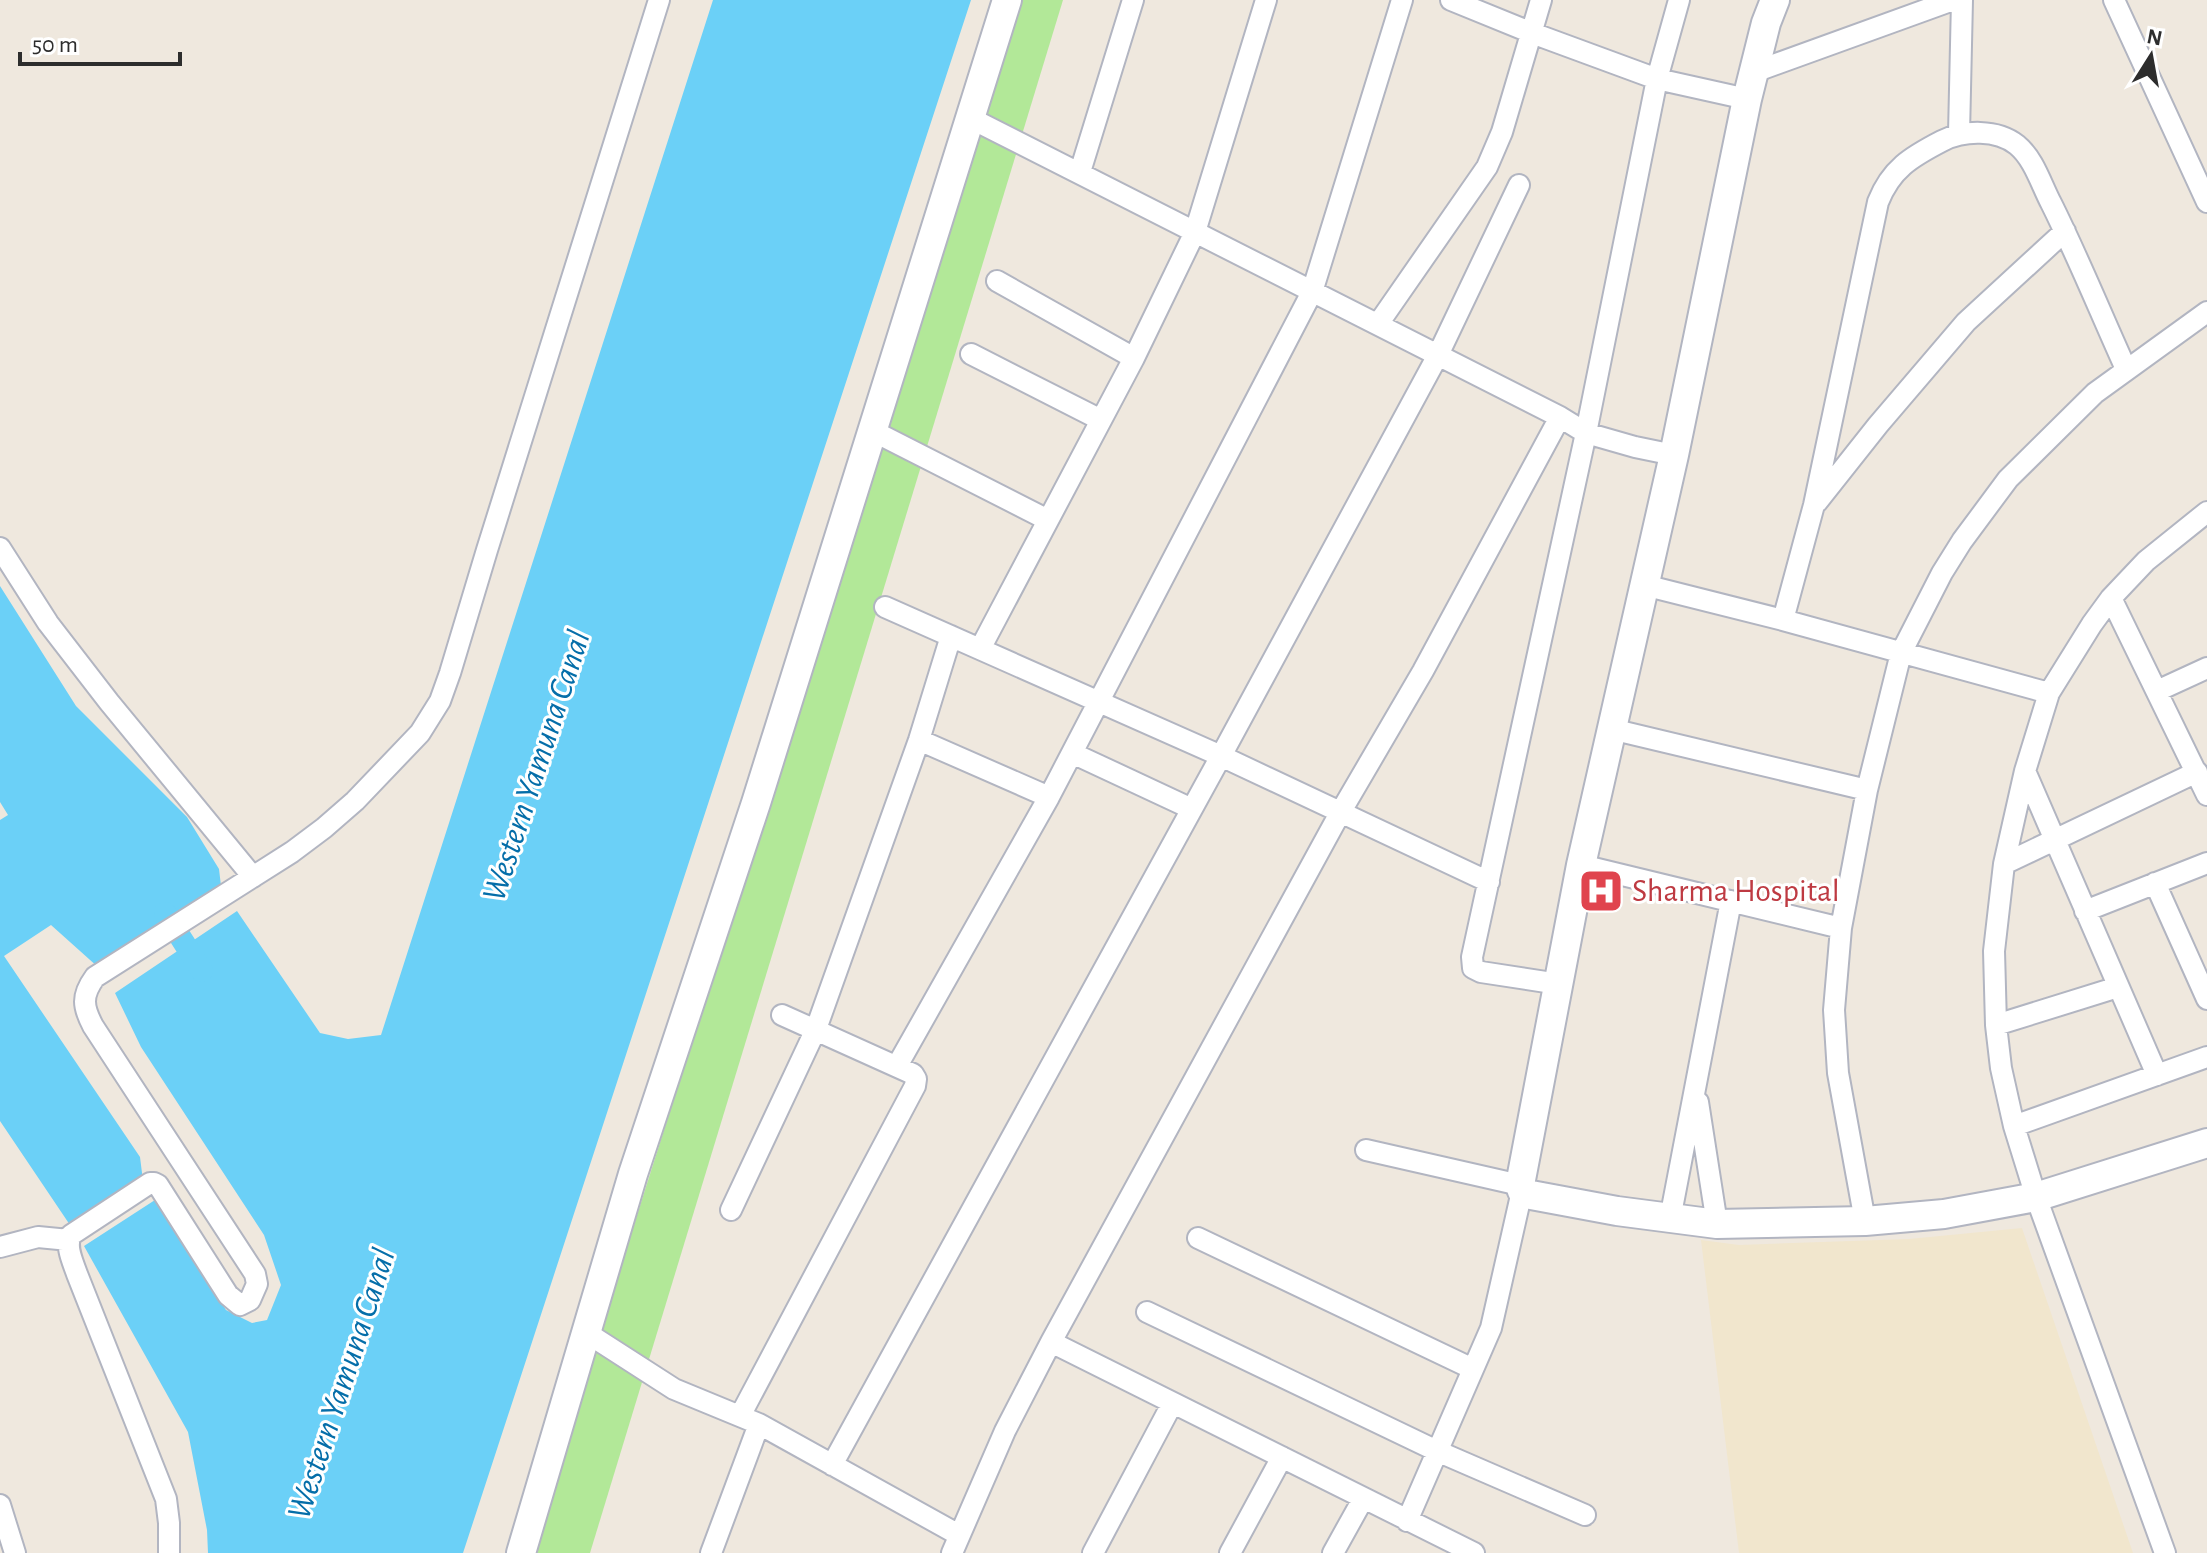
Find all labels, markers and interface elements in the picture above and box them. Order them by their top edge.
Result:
scale bar [20,16,180,66]
north arrow [2111,16,2191,96]
text: N [2145,25,2164,50]
text: 50 m [32,33,78,57]
water label: Western Yamuna Canal [477,626,597,906]
hospital icon: Sharma Hospital [1577,867,1625,915]
place label: Sharma Hospital [1632,875,1840,907]
water label: Western Yamuna Canal [282,1244,402,1524]

